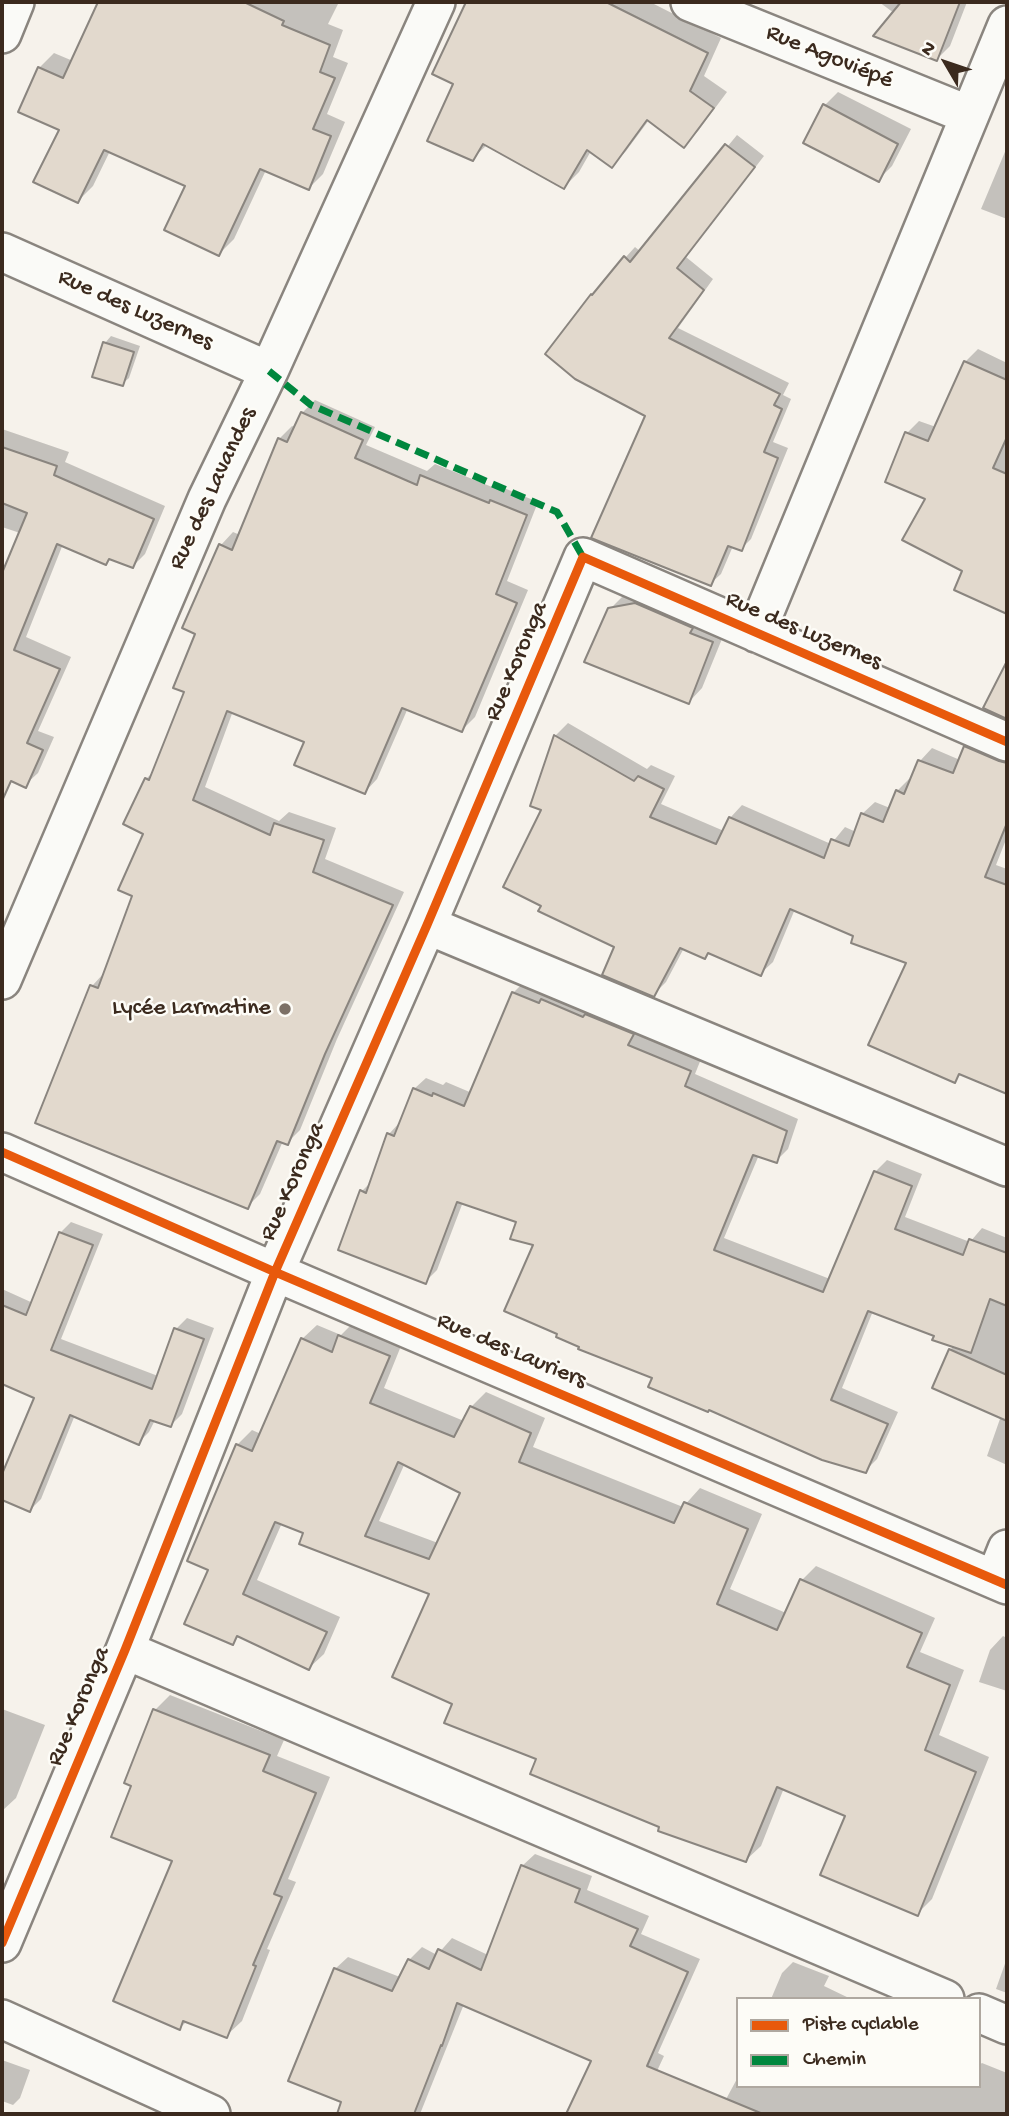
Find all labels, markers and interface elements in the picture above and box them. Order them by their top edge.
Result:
street label: Rue Agoviépé [761,19,897,97]
north arrow [911,28,981,98]
text: N [916,37,942,62]
street label: Rue des Luzernes [53,264,217,358]
street label: Rue des Lavandes [164,403,264,575]
street label: Rue des Luzernes [721,586,885,678]
street label: Rue Koronga [480,598,556,726]
place label: Lycée Larmatine [112,995,271,1023]
marker: Lycée Larmatine [277,1001,293,1017]
street label: Rue Koronga [255,1118,333,1246]
street label: Rue des Lauriers [432,1308,590,1396]
street label: Rue Koronga [42,1643,118,1771]
legend [736,1997,981,2088]
text: Piste cyclable [803,2013,919,2038]
text: Chemin [803,2048,866,2073]

